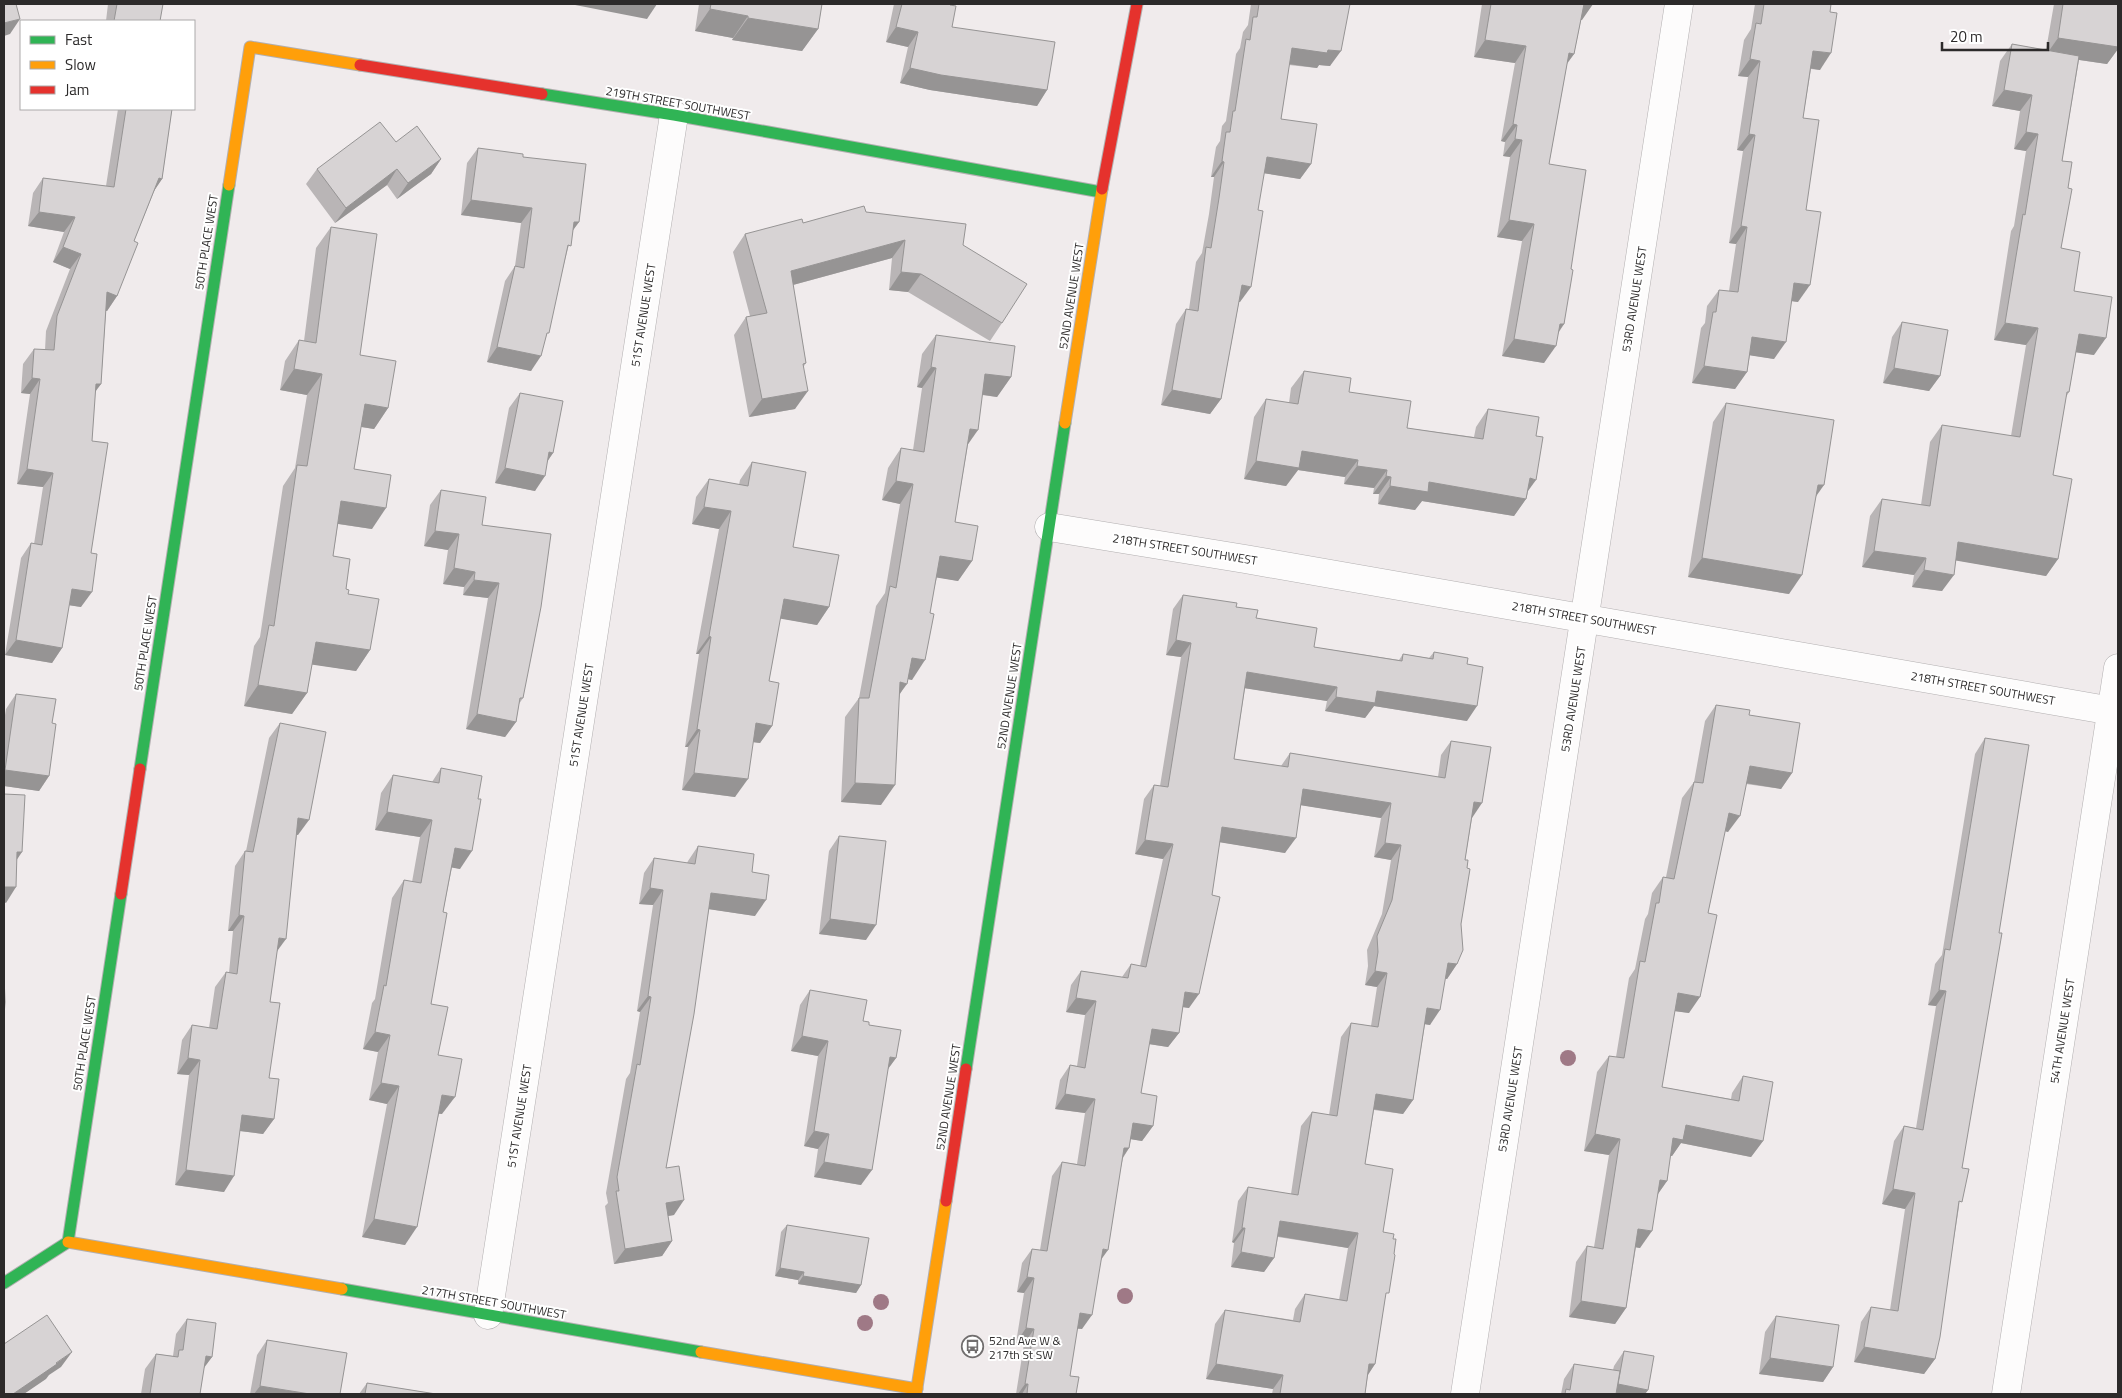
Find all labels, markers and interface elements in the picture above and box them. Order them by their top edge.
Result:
legend [20,20,195,110]
scale bar [1942,20,2048,52]
text: 20 m [1950,25,1983,48]
text: Fast [65,28,93,51]
text: Slow [65,53,96,76]
text: Jam [65,78,89,101]
street label: 219TH STREET SOUTHWEST [604,81,752,125]
street label: 50TH PLACE WEST [189,192,223,291]
street label: 52ND AVENUE WEST [1053,241,1089,351]
street label: 53RD AVENUE WEST [1616,244,1652,353]
street label: 51ST AVENUE WEST [625,261,661,368]
street label: 218TH STREET SOUTHWEST [1111,528,1259,570]
street label: 50TH PLACE WEST [128,593,162,692]
street label: 218TH STREET SOUTHWEST [1510,596,1658,640]
street label: 52ND AVENUE WEST [991,641,1027,751]
street label: 53RD AVENUE WEST [1555,644,1591,753]
street label: 51ST AVENUE WEST [563,661,599,768]
street label: 218TH STREET SOUTHWEST [1909,666,2057,710]
street label: 54TH AVENUE WEST [2044,976,2080,1085]
street label: 50TH PLACE WEST [67,993,101,1092]
street label: 52ND AVENUE WEST [930,1042,966,1152]
street label: 53RD AVENUE WEST [1492,1044,1528,1153]
street label: 51ST AVENUE WEST [501,1062,537,1169]
street label: 217TH STREET SOUTHWEST [420,1280,568,1324]
place label: 52nd Ave W & 217th St SW [989,1331,1061,1364]
bus stop icon: 52nd Ave W & 217th St SW [961,1335,985,1359]

